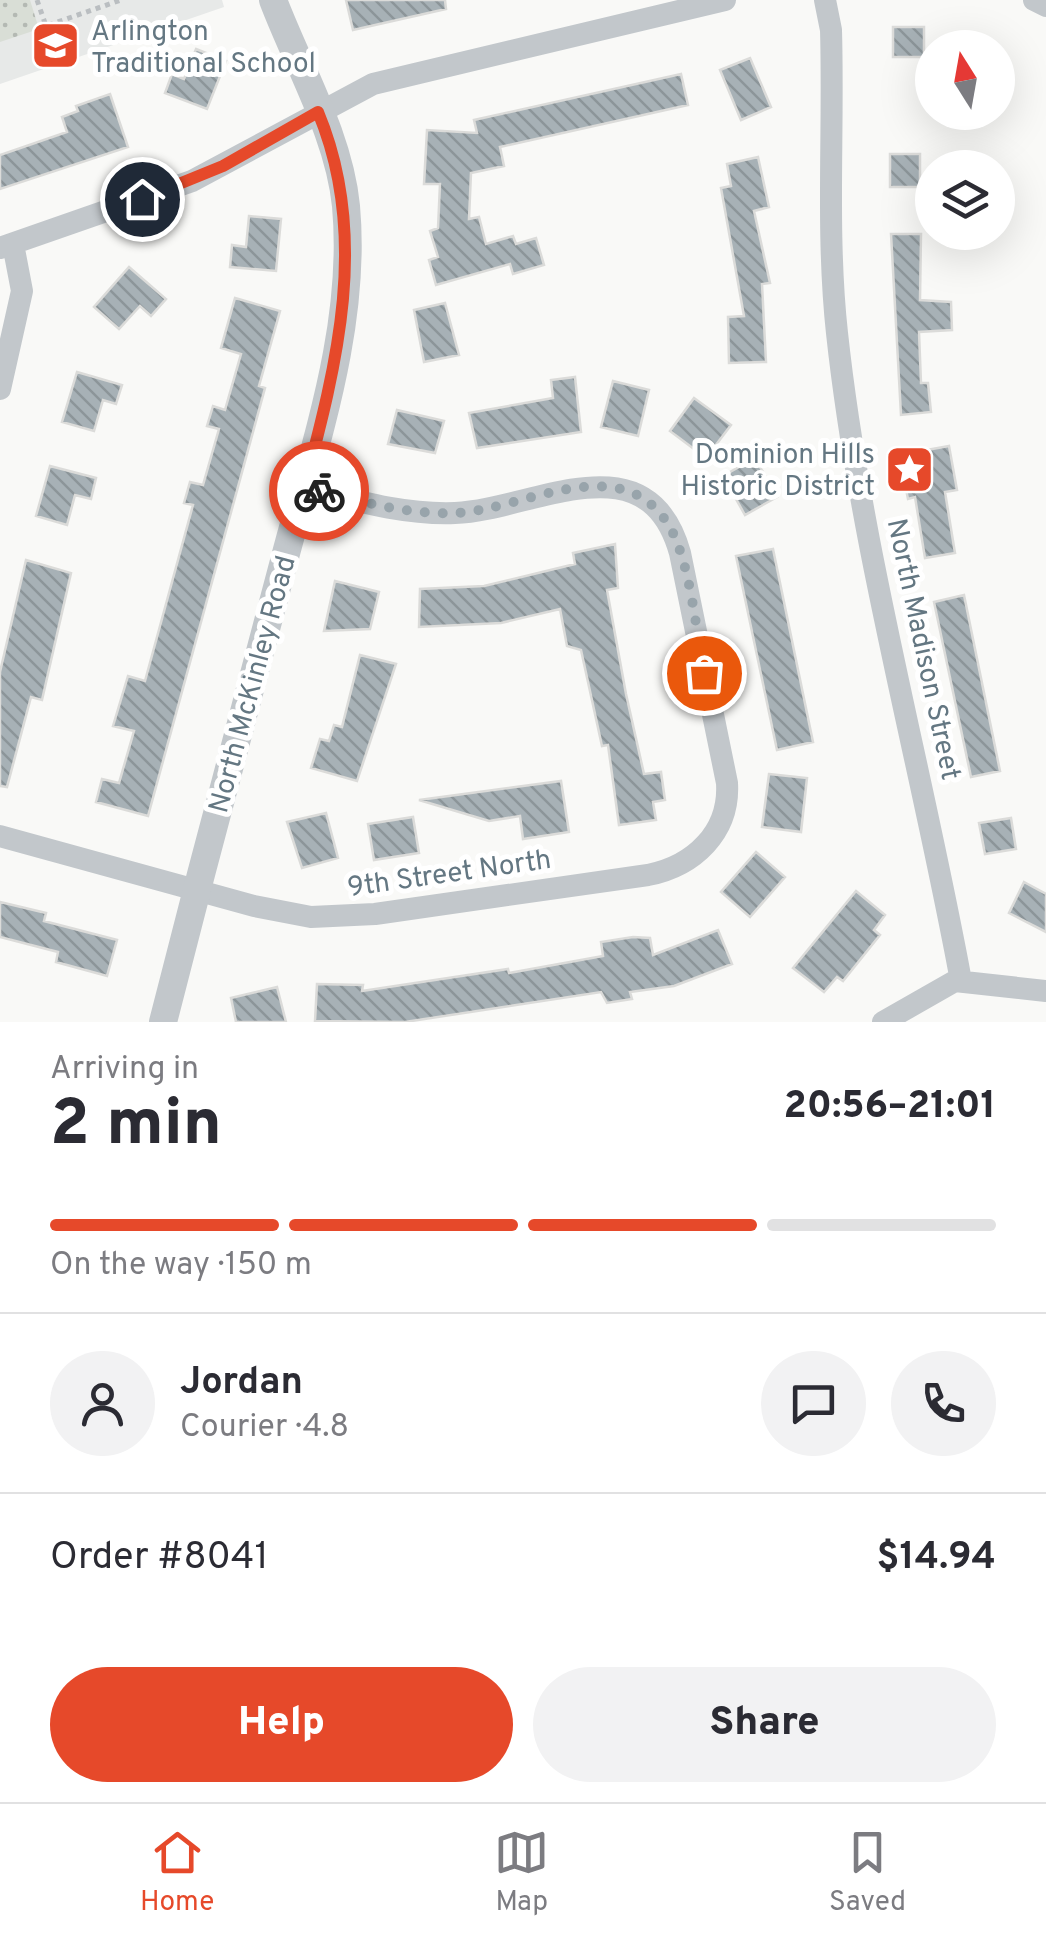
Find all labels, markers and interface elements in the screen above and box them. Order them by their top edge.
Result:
place label: Arlington Traditional School [91,15,316,83]
school or university icon: Arlington Traditional School [30,20,82,72]
north arrow [915,30,1015,130]
map controls [915,30,1015,250]
button: layers [915,150,1015,250]
pin [100,157,185,242]
icon: home [115,172,170,227]
place label: Dominion Hills Historic District [681,438,875,506]
courier [269,441,369,541]
place icon: Dominion Hills Historic District [884,443,936,495]
icon: bike [292,464,347,519]
street label: North Madison Street [877,516,967,784]
street label: North McKinley Road [202,552,306,817]
pin [662,631,747,716]
icon: bag [677,646,732,701]
street label: 9th Street North [345,843,554,907]
text: Arriving in [50,1050,199,1090]
text: 20:56–21:01 [784,1083,996,1132]
text: 2 min [50,1086,222,1168]
text: On the way · 150 m [50,1246,312,1286]
button: person [50,1351,155,1456]
button: chat [761,1351,866,1456]
button: phone [891,1351,996,1456]
text: Jordan [180,1359,303,1408]
text: Courier · 4.8 [180,1408,349,1448]
text: Order #8041 [50,1534,269,1583]
text: $14.94 [876,1534,996,1583]
button: Help [50,1667,513,1782]
button: Share [533,1667,996,1782]
tab: Home [140,1825,214,1921]
tab: Map [494,1825,549,1921]
tab: Saved [829,1825,906,1921]

